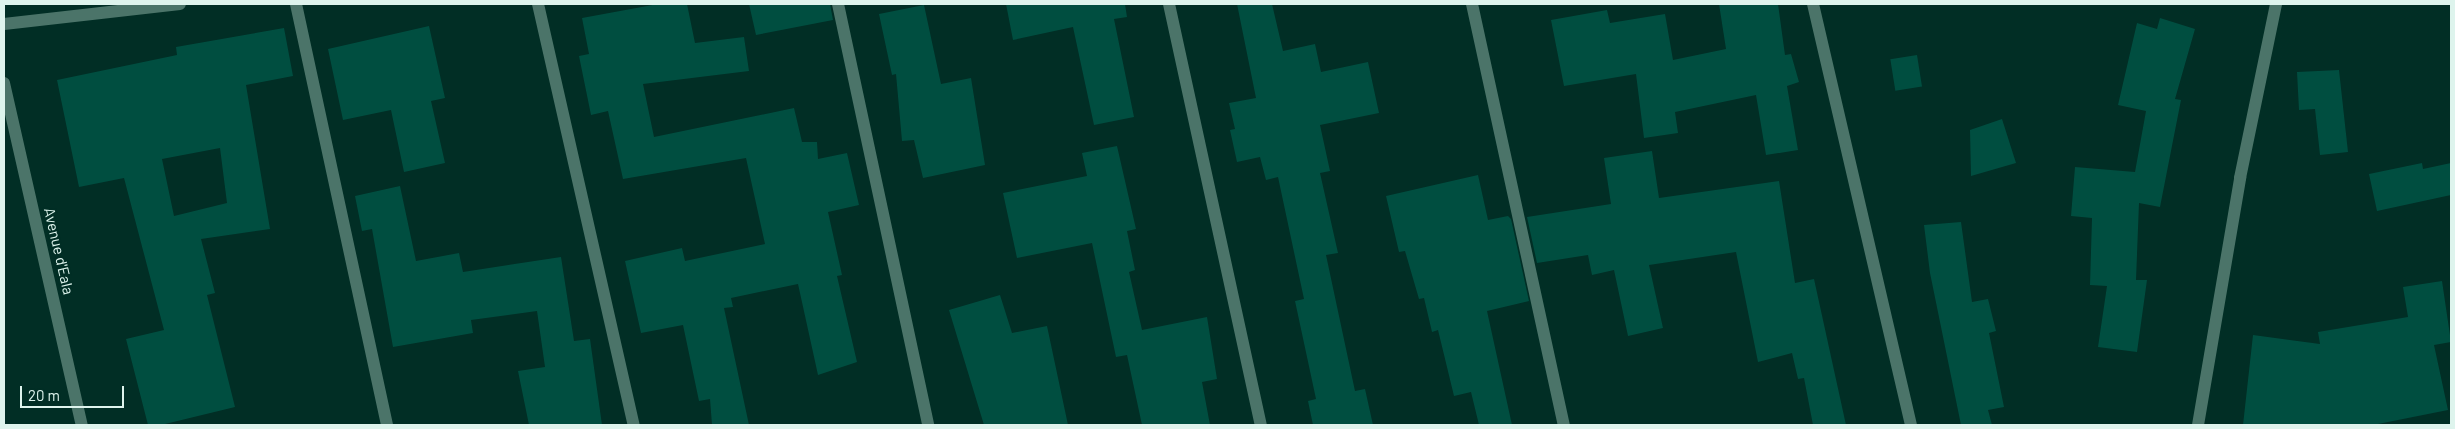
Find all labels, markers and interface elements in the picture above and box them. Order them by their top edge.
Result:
street label: Avenue d'Eala [40,206,78,296]
scale bar [22,376,126,408]
text: 20 m [28,386,60,404]

